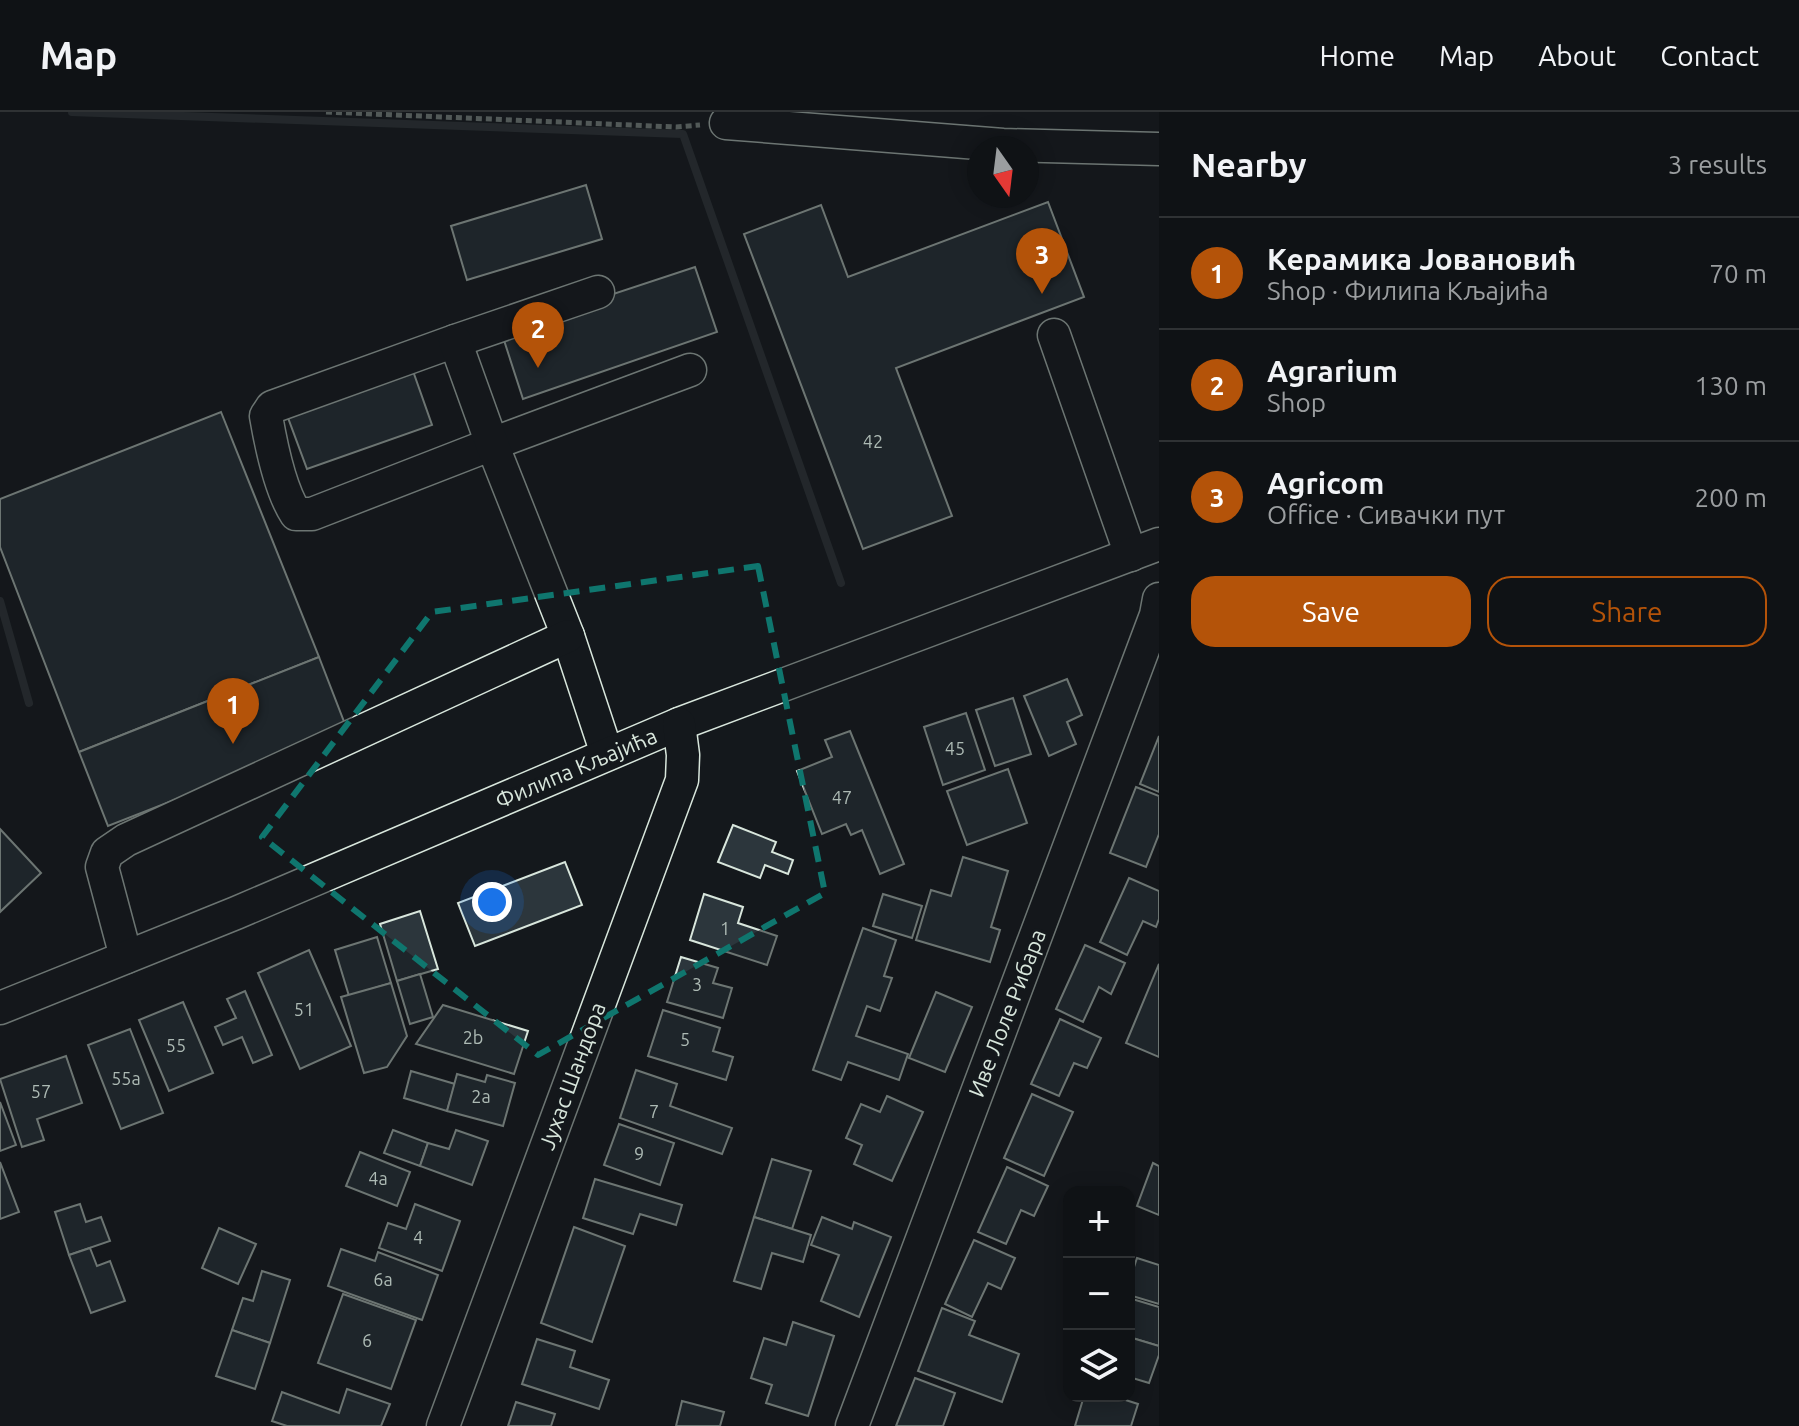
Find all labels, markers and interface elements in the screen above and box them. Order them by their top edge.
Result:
text: Map [40,34,117,76]
text: Home [1320,40,1395,71]
text: Map [1439,40,1494,71]
text: About [1538,40,1616,71]
text: Contact [1660,40,1759,71]
north arrow [967,136,1039,208]
text: Nearby [1191,145,1306,183]
text: 3 results [1668,150,1767,179]
pin: 3 [1016,228,1068,294]
text: Керамика Јовановић [1267,242,1576,276]
text: 1 [1210,259,1224,288]
text: 70 m [1709,259,1767,288]
text: Shop · Филипа Кљајића [1267,276,1549,305]
pin: 2 [512,302,564,368]
text: Agrarium [1267,354,1398,388]
text: 2 [1210,371,1224,400]
text: 130 m [1695,371,1767,400]
text: Shop [1267,388,1326,417]
house number: 42 [863,431,883,451]
text: Agricom [1267,466,1384,500]
text: 3 [1210,483,1224,512]
text: 200 m [1695,483,1767,512]
text: Office · Сивачки пут [1267,500,1505,529]
button: Save [1191,576,1471,647]
button: Share [1487,576,1767,647]
pin: 1 [207,678,259,744]
street label: Филипа Кљајића [491,722,660,813]
house number: 45 [945,738,965,758]
house number: 47 [832,787,852,807]
your location [472,882,512,922]
house number: 1 [720,918,730,938]
street label: Иве Лоле Рибара [963,925,1050,1100]
house number: 3 [692,974,702,994]
house number: 51 [294,999,314,1019]
street label: Јухас Шандора [533,999,610,1153]
house number: 2b [463,1027,483,1047]
house number: 5 [680,1029,690,1049]
house number: 55 [166,1035,186,1055]
house number: 55a [111,1068,141,1088]
house number: 57 [31,1081,51,1101]
house number: 2a [471,1086,491,1106]
house number: 7 [649,1101,659,1121]
house number: 9 [634,1143,644,1163]
house number: 4a [368,1168,388,1188]
map controls [1063,1186,1135,1402]
button: + [1063,1186,1135,1258]
house number: 4 [413,1227,423,1247]
button: − [1063,1258,1135,1330]
house number: 6a [373,1269,393,1289]
house number: 6 [362,1330,372,1350]
button: layers [1063,1330,1135,1402]

